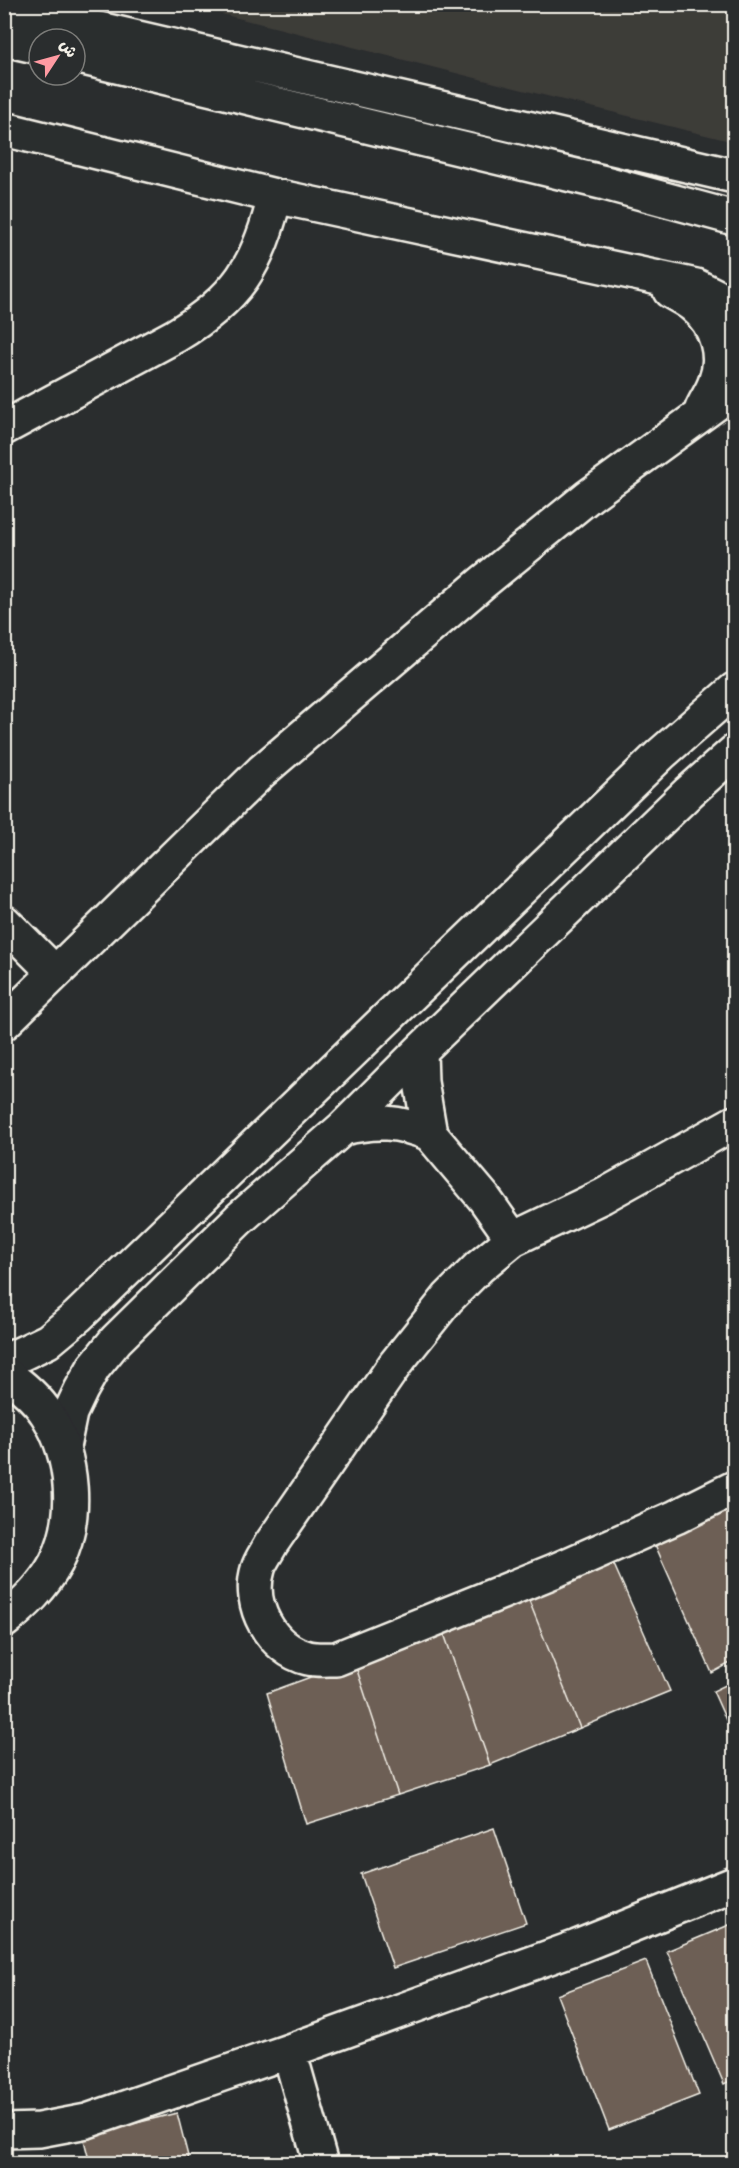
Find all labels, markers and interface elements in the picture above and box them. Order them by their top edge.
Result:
north arrow [27,27,87,87]
text: ش [54,35,82,62]

